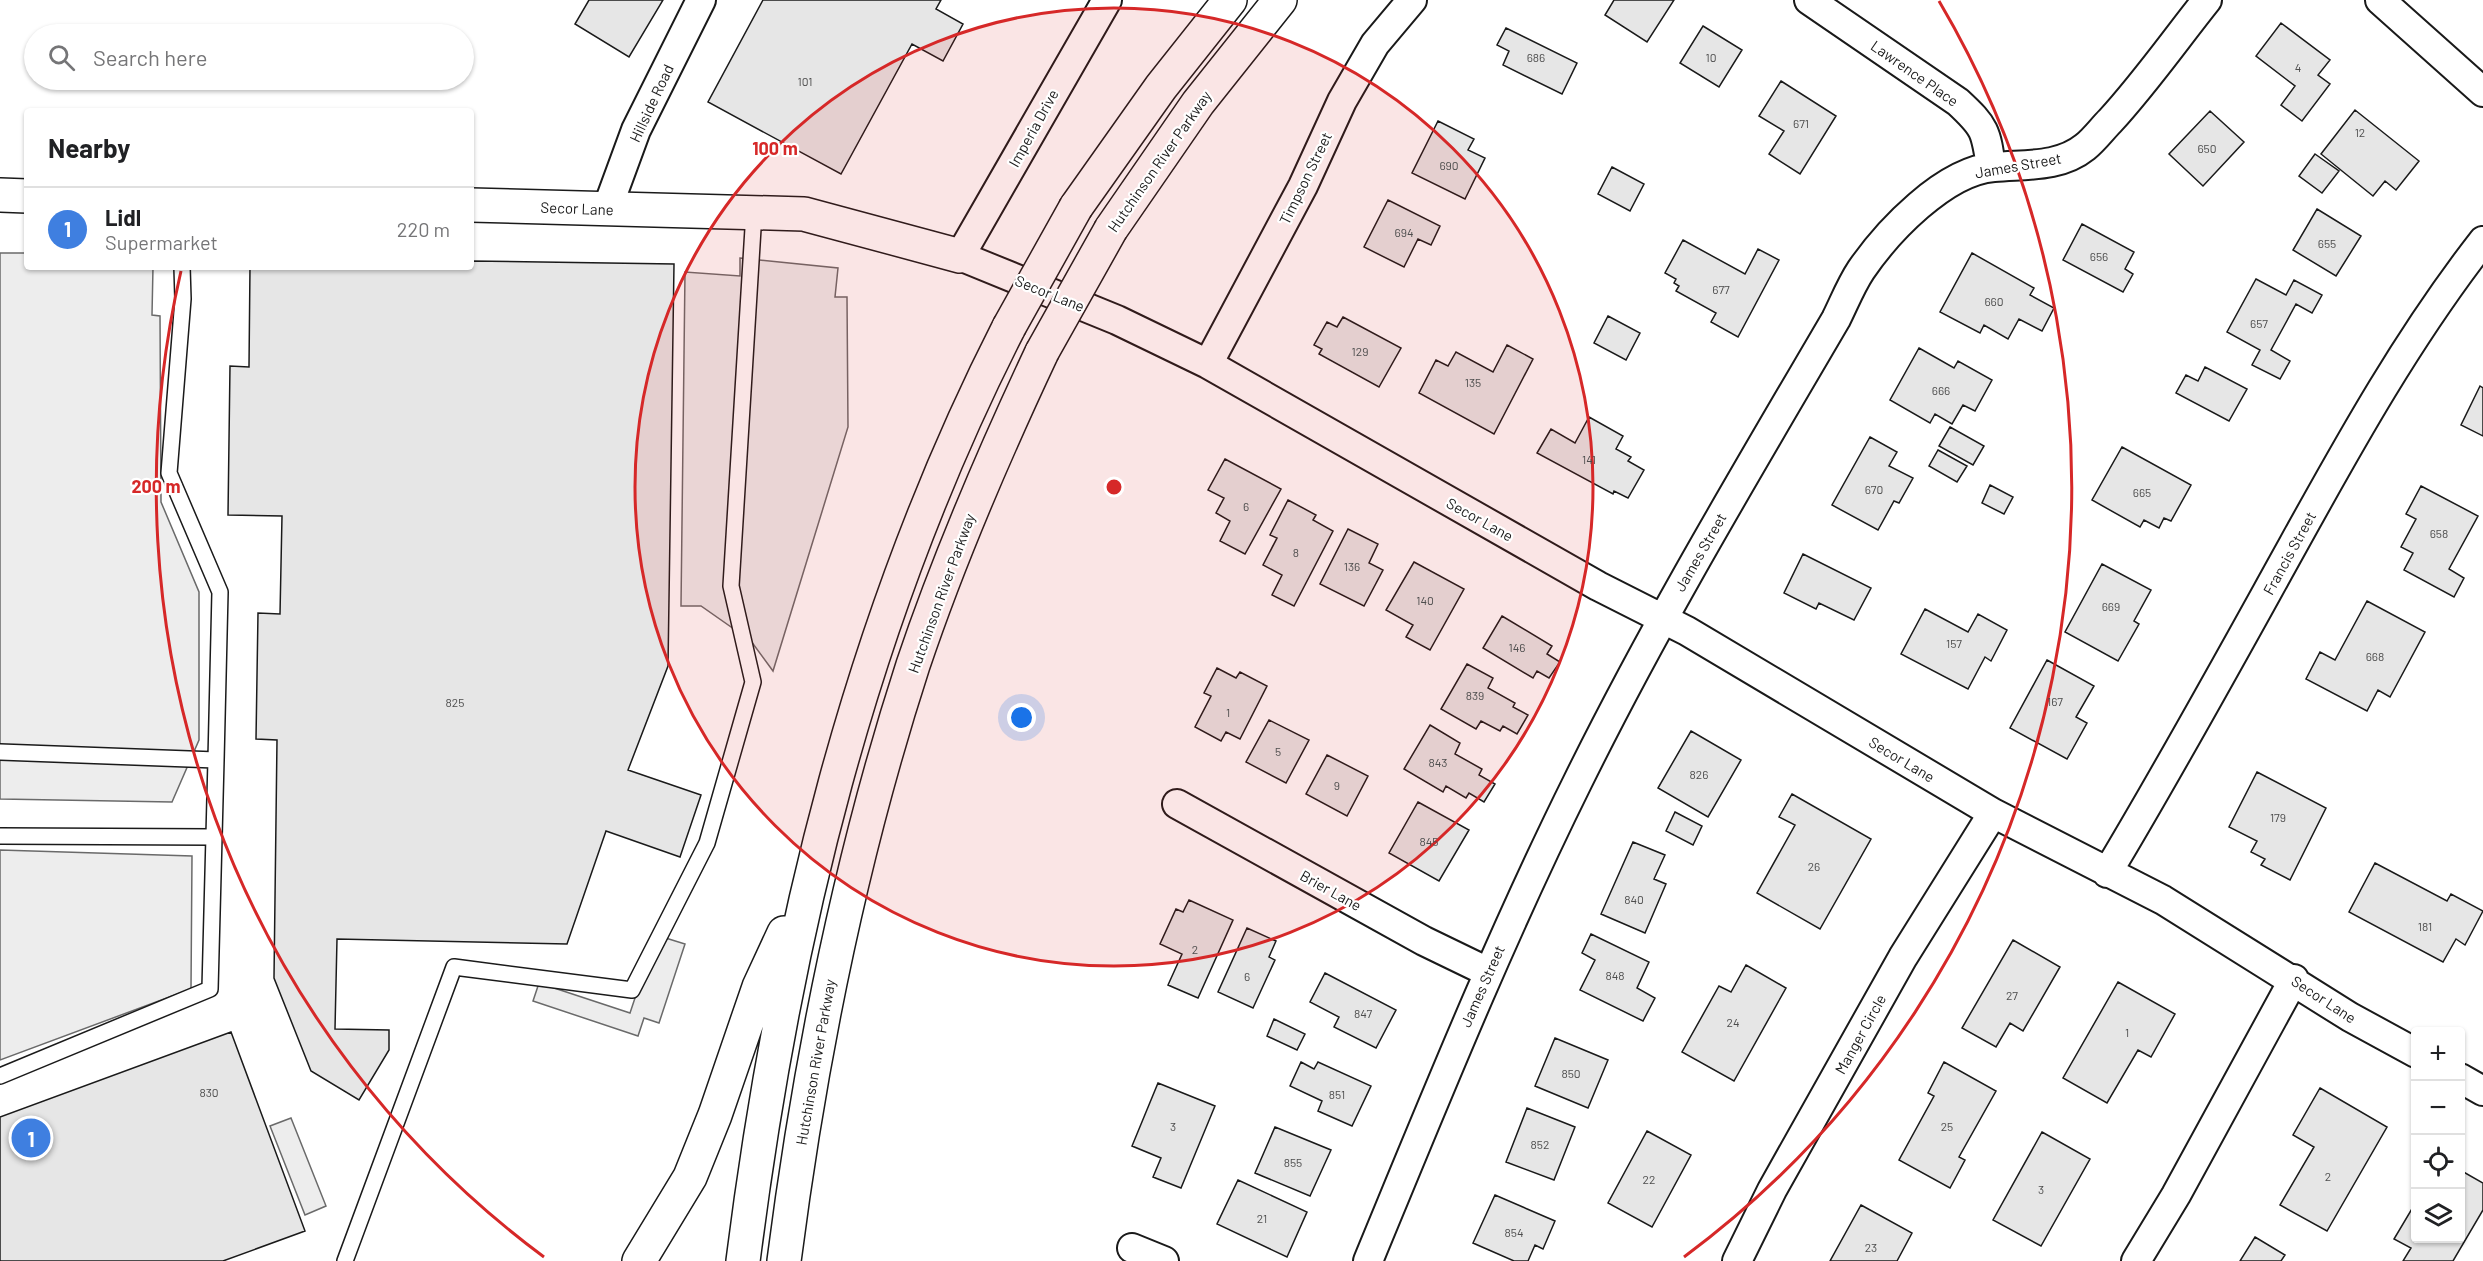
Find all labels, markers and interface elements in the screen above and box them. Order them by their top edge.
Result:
search box [24,24,474,90]
street label: Lawrence Place [1868,36,1962,110]
icon: search [45,41,78,74]
text: Search here [93,44,207,70]
house number: 686 [1527,50,1545,64]
house number: 10 [1706,50,1716,64]
house number: 4 [2295,60,2301,74]
street label: Hillside Road [625,61,677,145]
house number: 101 [798,74,812,88]
street label: Imperia Drive [1004,86,1062,170]
street label: Hutchinson River Parkway [1103,87,1215,235]
house number: 671 [1793,116,1809,130]
house number: 12 [2355,125,2365,139]
street label: Timpson Street [1275,129,1335,227]
text: Nearby [48,132,130,163]
text: 100 m [752,137,798,159]
house number: 650 [2197,141,2217,155]
street label: James Street [1973,149,2063,181]
house number: 690 [1439,158,1459,172]
street label: Secor Lane [540,198,614,218]
text: Lidl [105,204,141,230]
text: 1 [64,217,71,241]
text: 220 m [397,217,450,241]
house number: 694 [1394,225,1414,239]
text: Supermarket [105,230,218,254]
house number: 655 [2318,236,2336,250]
house number: 656 [2090,249,2108,263]
street label: Secor Lane [1013,271,1087,315]
house number: 677 [1712,282,1730,296]
house number: 660 [1984,294,2004,308]
house number: 657 [2250,316,2268,330]
house number: 129 [1352,344,1368,358]
house number: 135 [1465,375,1481,389]
house number: 666 [1932,383,1950,397]
house number: 141 [1582,452,1596,466]
text: 200 m [131,475,181,497]
centre of rings [1104,477,1124,497]
house number: 670 [1865,482,1883,496]
house number: 665 [2133,485,2151,499]
street label: Secor Lane [1444,493,1516,545]
house number: 6 [1243,499,1249,513]
street label: Francis Street [2259,508,2319,598]
street label: James Street [1670,510,1730,594]
street label: Hutchinson River Parkway [904,511,978,675]
house number: 658 [2430,526,2448,540]
house number: 8 [1293,545,1299,559]
house number: 136 [1344,559,1360,573]
house number: 140 [1416,593,1434,607]
house number: 669 [2102,599,2120,613]
house number: 157 [1946,636,1962,650]
house number: 146 [1509,640,1526,654]
house number: 668 [2366,649,2384,663]
house number: 839 [1466,688,1484,702]
house number: 167 [2047,694,2063,708]
house number: 825 [446,695,464,709]
your location [1007,703,1036,732]
house number: 1 [1226,705,1230,719]
street label: Secor Lane [1866,732,1938,786]
house number: 5 [1275,744,1281,758]
house number: 843 [1428,755,1448,769]
house number: 826 [1690,767,1708,781]
house number: 9 [1334,778,1340,792]
house number: 179 [2270,810,2286,824]
house number: 845 [1419,834,1439,848]
house number: 26 [1808,859,1820,873]
street label: Brier Lane [1297,866,1365,914]
house number: 840 [1624,892,1644,906]
house number: 181 [2418,919,2432,933]
house number: 2 [1192,942,1198,956]
street label: James Street [1456,942,1508,1030]
house number: 848 [1605,968,1625,982]
house number: 6 [1244,969,1250,983]
street label: Secor Lane [2288,971,2360,1027]
street label: Hutchinson River Parkway [792,977,838,1146]
house number: 27 [2006,988,2018,1002]
street label: Manger Circle [1831,991,1889,1077]
house number: 847 [1354,1006,1372,1020]
house number: 24 [1726,1015,1740,1029]
house number: 1 [2125,1025,2129,1039]
map controls [2411,1027,2465,1243]
button: + [2411,1027,2465,1081]
house number: 850 [1561,1066,1581,1080]
button: − [2411,1081,2465,1135]
house number: 830 [199,1085,219,1099]
house number: 851 [1329,1087,1345,1101]
pin: 1 [12,1116,51,1160]
house number: 3 [1170,1119,1176,1133]
house number: 25 [1941,1119,1953,1133]
button: locate [2411,1135,2465,1189]
house number: 852 [1531,1137,1549,1151]
house number: 855 [1284,1155,1302,1169]
house number: 2 [2325,1169,2331,1183]
house number: 22 [1643,1172,1655,1186]
house number: 3 [2038,1182,2044,1196]
button: layers [2411,1189,2465,1243]
house number: 21 [1257,1211,1267,1225]
house number: 854 [1504,1225,1524,1239]
house number: 23 [1865,1240,1877,1254]

